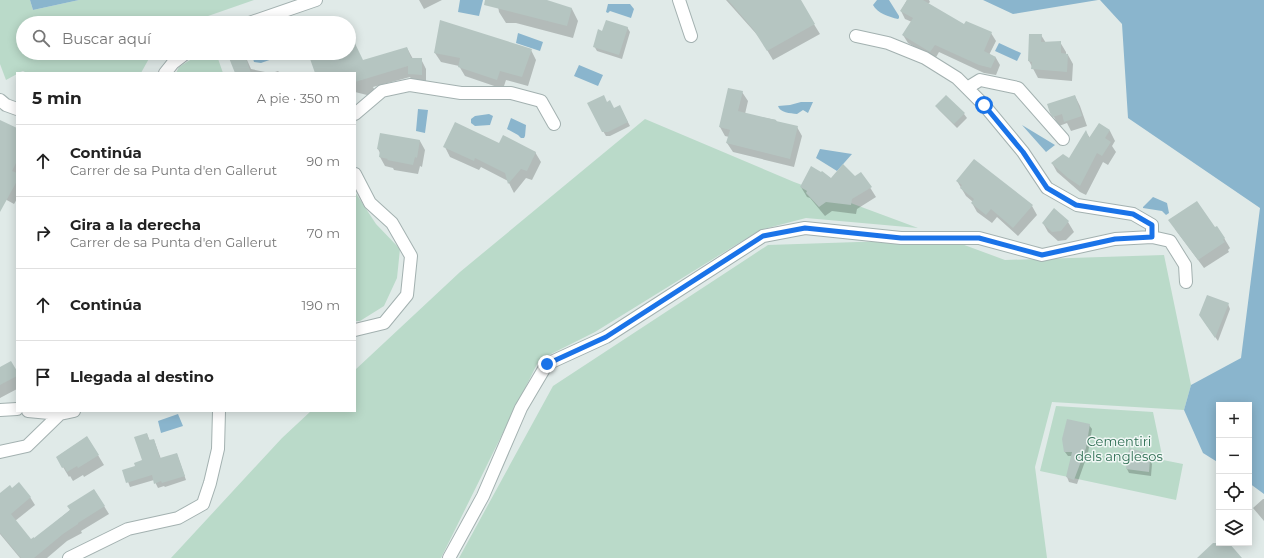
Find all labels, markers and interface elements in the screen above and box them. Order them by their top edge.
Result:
search box [16,16,356,60]
icon: search [30,27,52,49]
text: Buscar aquí [62,29,151,48]
text: 5 min [32,88,82,108]
text: A pie · 350 m [257,90,340,106]
route start [975,96,993,114]
text: Continúa [70,143,142,162]
icon: ahead [32,150,54,172]
text: 90 m [306,153,340,169]
text: Carrer de sa Punta d'en Gallerut [70,162,277,178]
text: Gira a la derecha [70,215,201,234]
icon: right [32,222,54,244]
text: 70 m [307,225,340,241]
text: Carrer de sa Punta d'en Gallerut [70,234,277,250]
icon: ahead [32,294,54,316]
text: Continúa [70,295,142,314]
text: 190 m [302,297,340,313]
route end [538,355,556,373]
icon: arrive [32,366,54,388]
text: Llegada al destino [70,367,214,386]
map controls [1216,402,1252,546]
button: + [1216,402,1252,438]
park label: Cementiri dels anglesos [1075,433,1163,464]
button: − [1216,438,1252,474]
button: locate [1216,474,1252,510]
button: layers [1216,510,1252,546]

